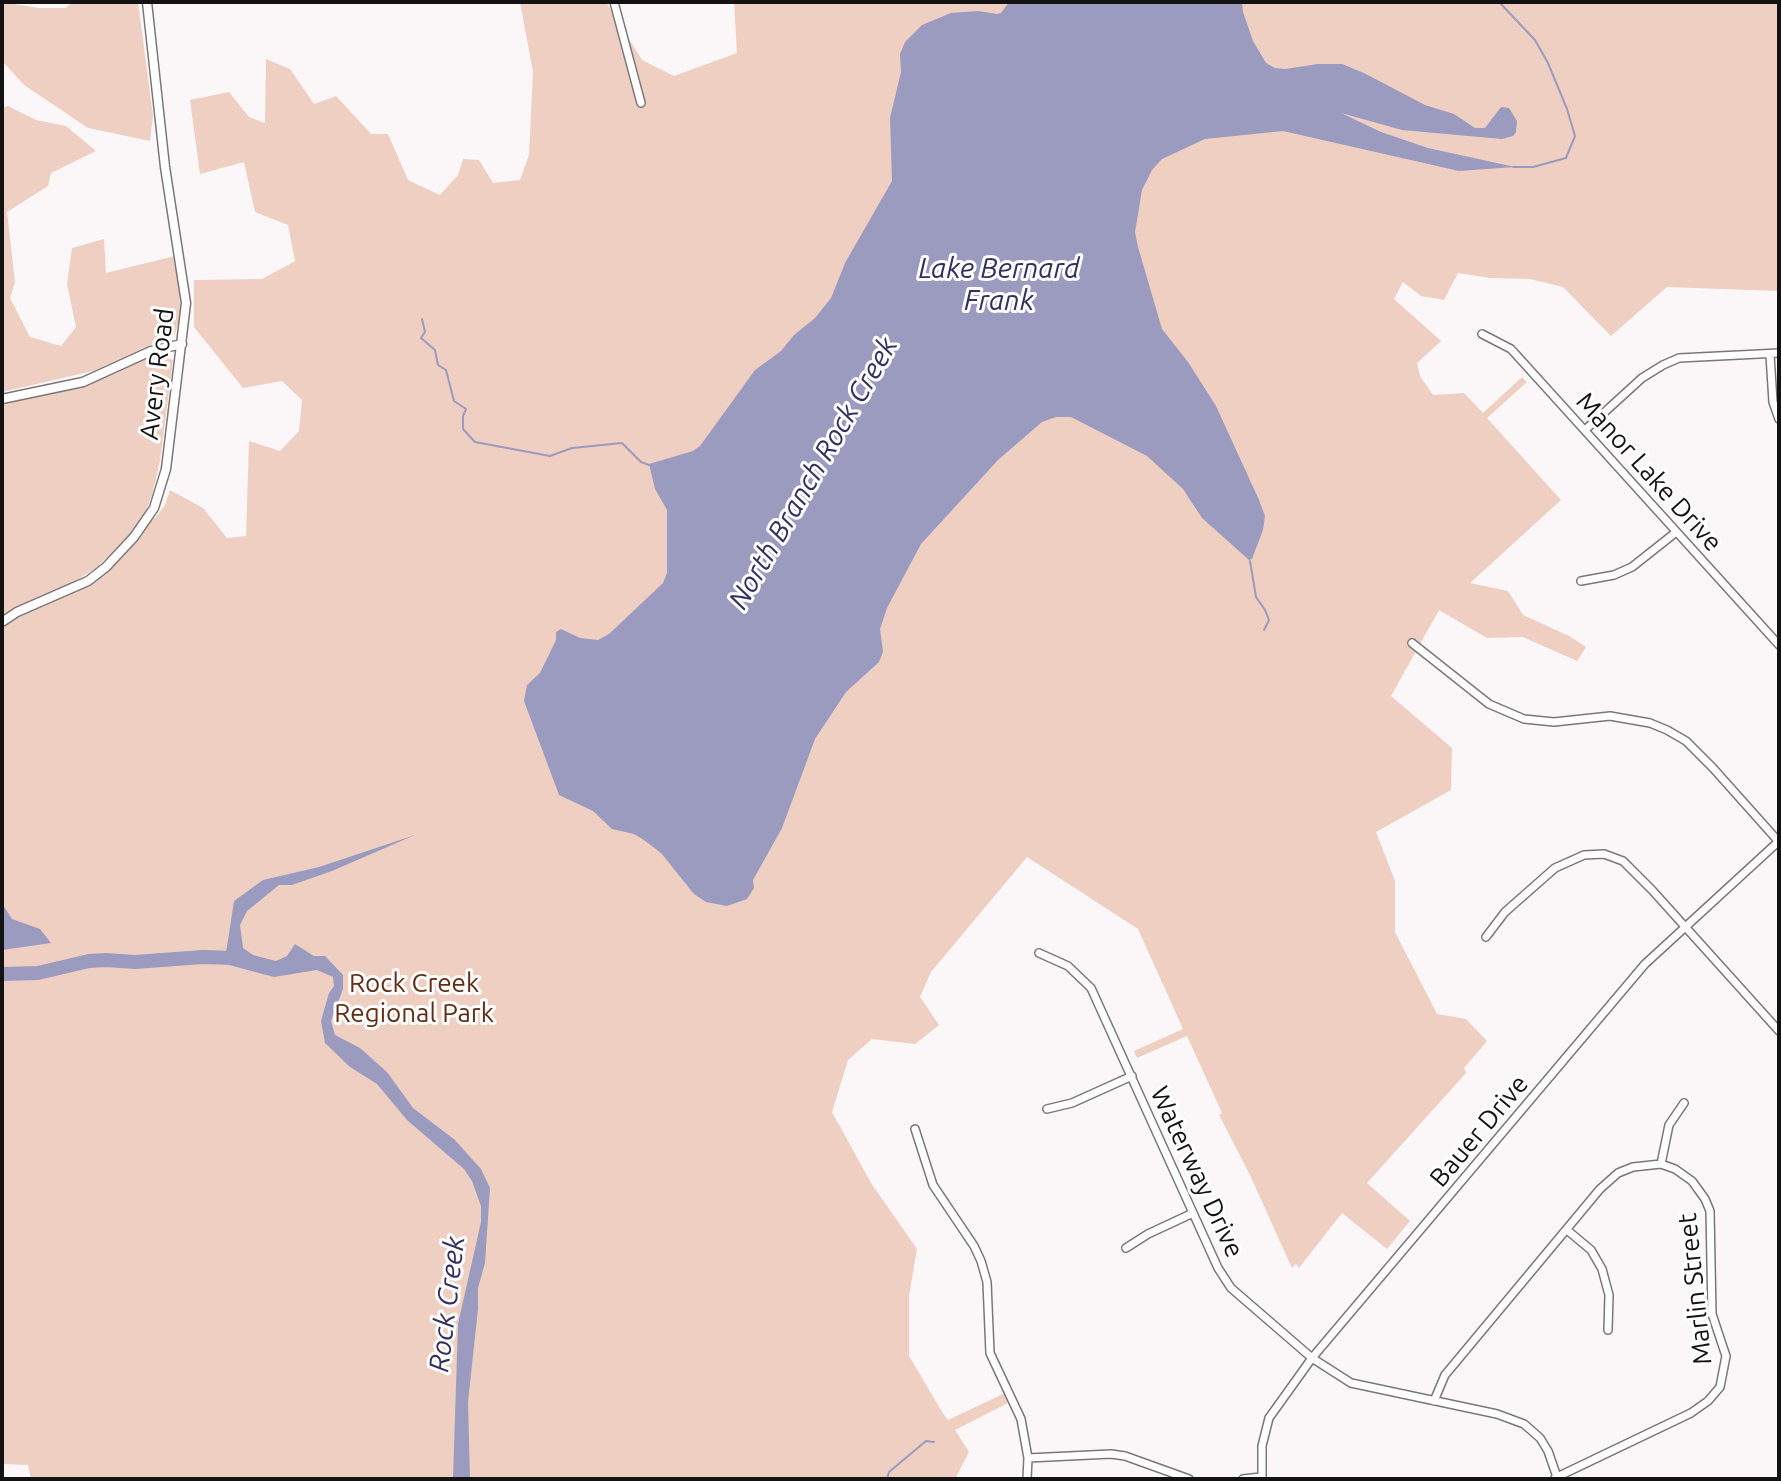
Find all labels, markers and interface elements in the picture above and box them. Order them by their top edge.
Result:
water label: Lake Bernard Frank [918,252,1080,318]
street label: Avery Road [133,306,181,442]
water label: North Branch Rock Creek [721,331,905,615]
street label: Manor Lake Drive [1570,386,1728,558]
park label: Rock Creek Regional Park [334,967,494,1028]
street label: Bauer Drive [1423,1069,1535,1193]
street label: Waterway Drive [1144,1081,1250,1263]
street label: Marlin Street [1672,1212,1718,1366]
water label: Rock Creek [422,1234,472,1374]

